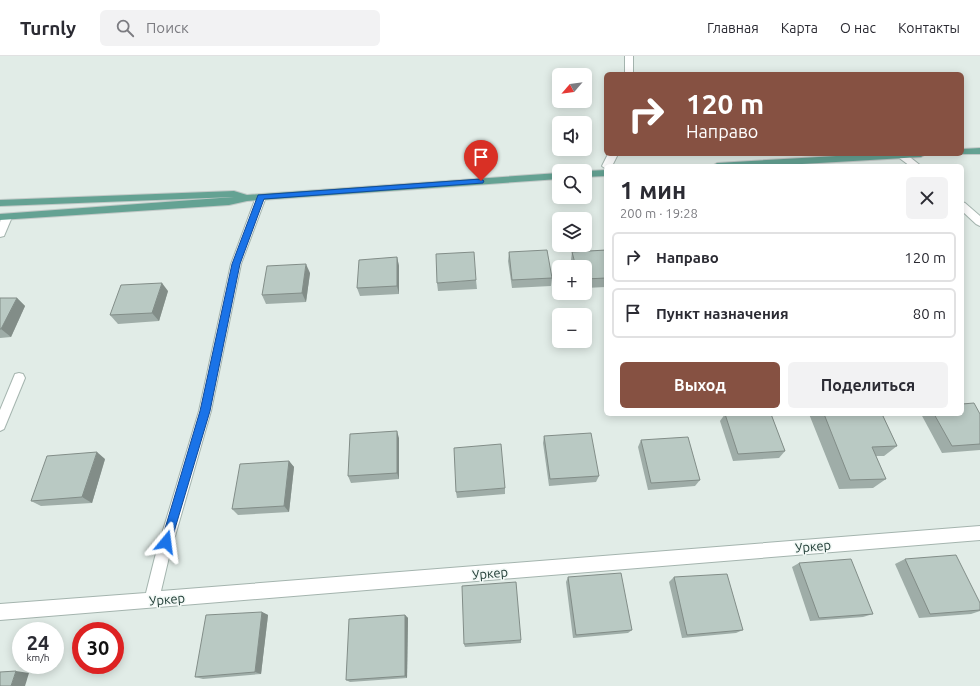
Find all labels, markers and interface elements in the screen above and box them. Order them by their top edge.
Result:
search box [100,10,380,46]
text: Turnly [20,17,76,39]
icon: search [114,17,136,39]
text: Поиск [146,19,189,36]
text: Главная [707,20,759,36]
text: Карта [781,20,818,36]
text: О нас [840,20,876,36]
text: Контакты [898,20,960,36]
north arrow [552,68,592,108]
map controls [552,68,592,348]
icon: right [620,88,672,140]
text: 120 m [686,88,764,119]
button: sound [552,116,592,156]
text: Направо [686,121,758,141]
pin [464,140,498,181]
icon: arrive [470,146,492,168]
button: search [552,164,592,204]
text: 1 мин [620,177,686,204]
button: close [906,177,948,219]
text: 200 m · 19:28 [620,206,698,220]
button: layers [552,212,592,252]
icon: right [622,246,644,268]
text: Направо [656,249,719,266]
text: 120 m [904,249,946,266]
button: + [552,260,592,300]
icon: arrive [622,302,644,324]
text: Пункт назначения [656,305,789,322]
text: 80 m [913,305,946,322]
button: − [552,308,592,348]
button: Выход [620,362,780,408]
button: Поделиться [788,362,948,408]
position arrow [145,521,187,563]
street label: Уркер [794,537,832,555]
street label: Уркер [471,564,509,582]
street label: Уркер [148,590,186,608]
speed limit sign: 30 [72,622,124,674]
text: 24 [27,631,49,654]
text: km/h [26,652,50,663]

